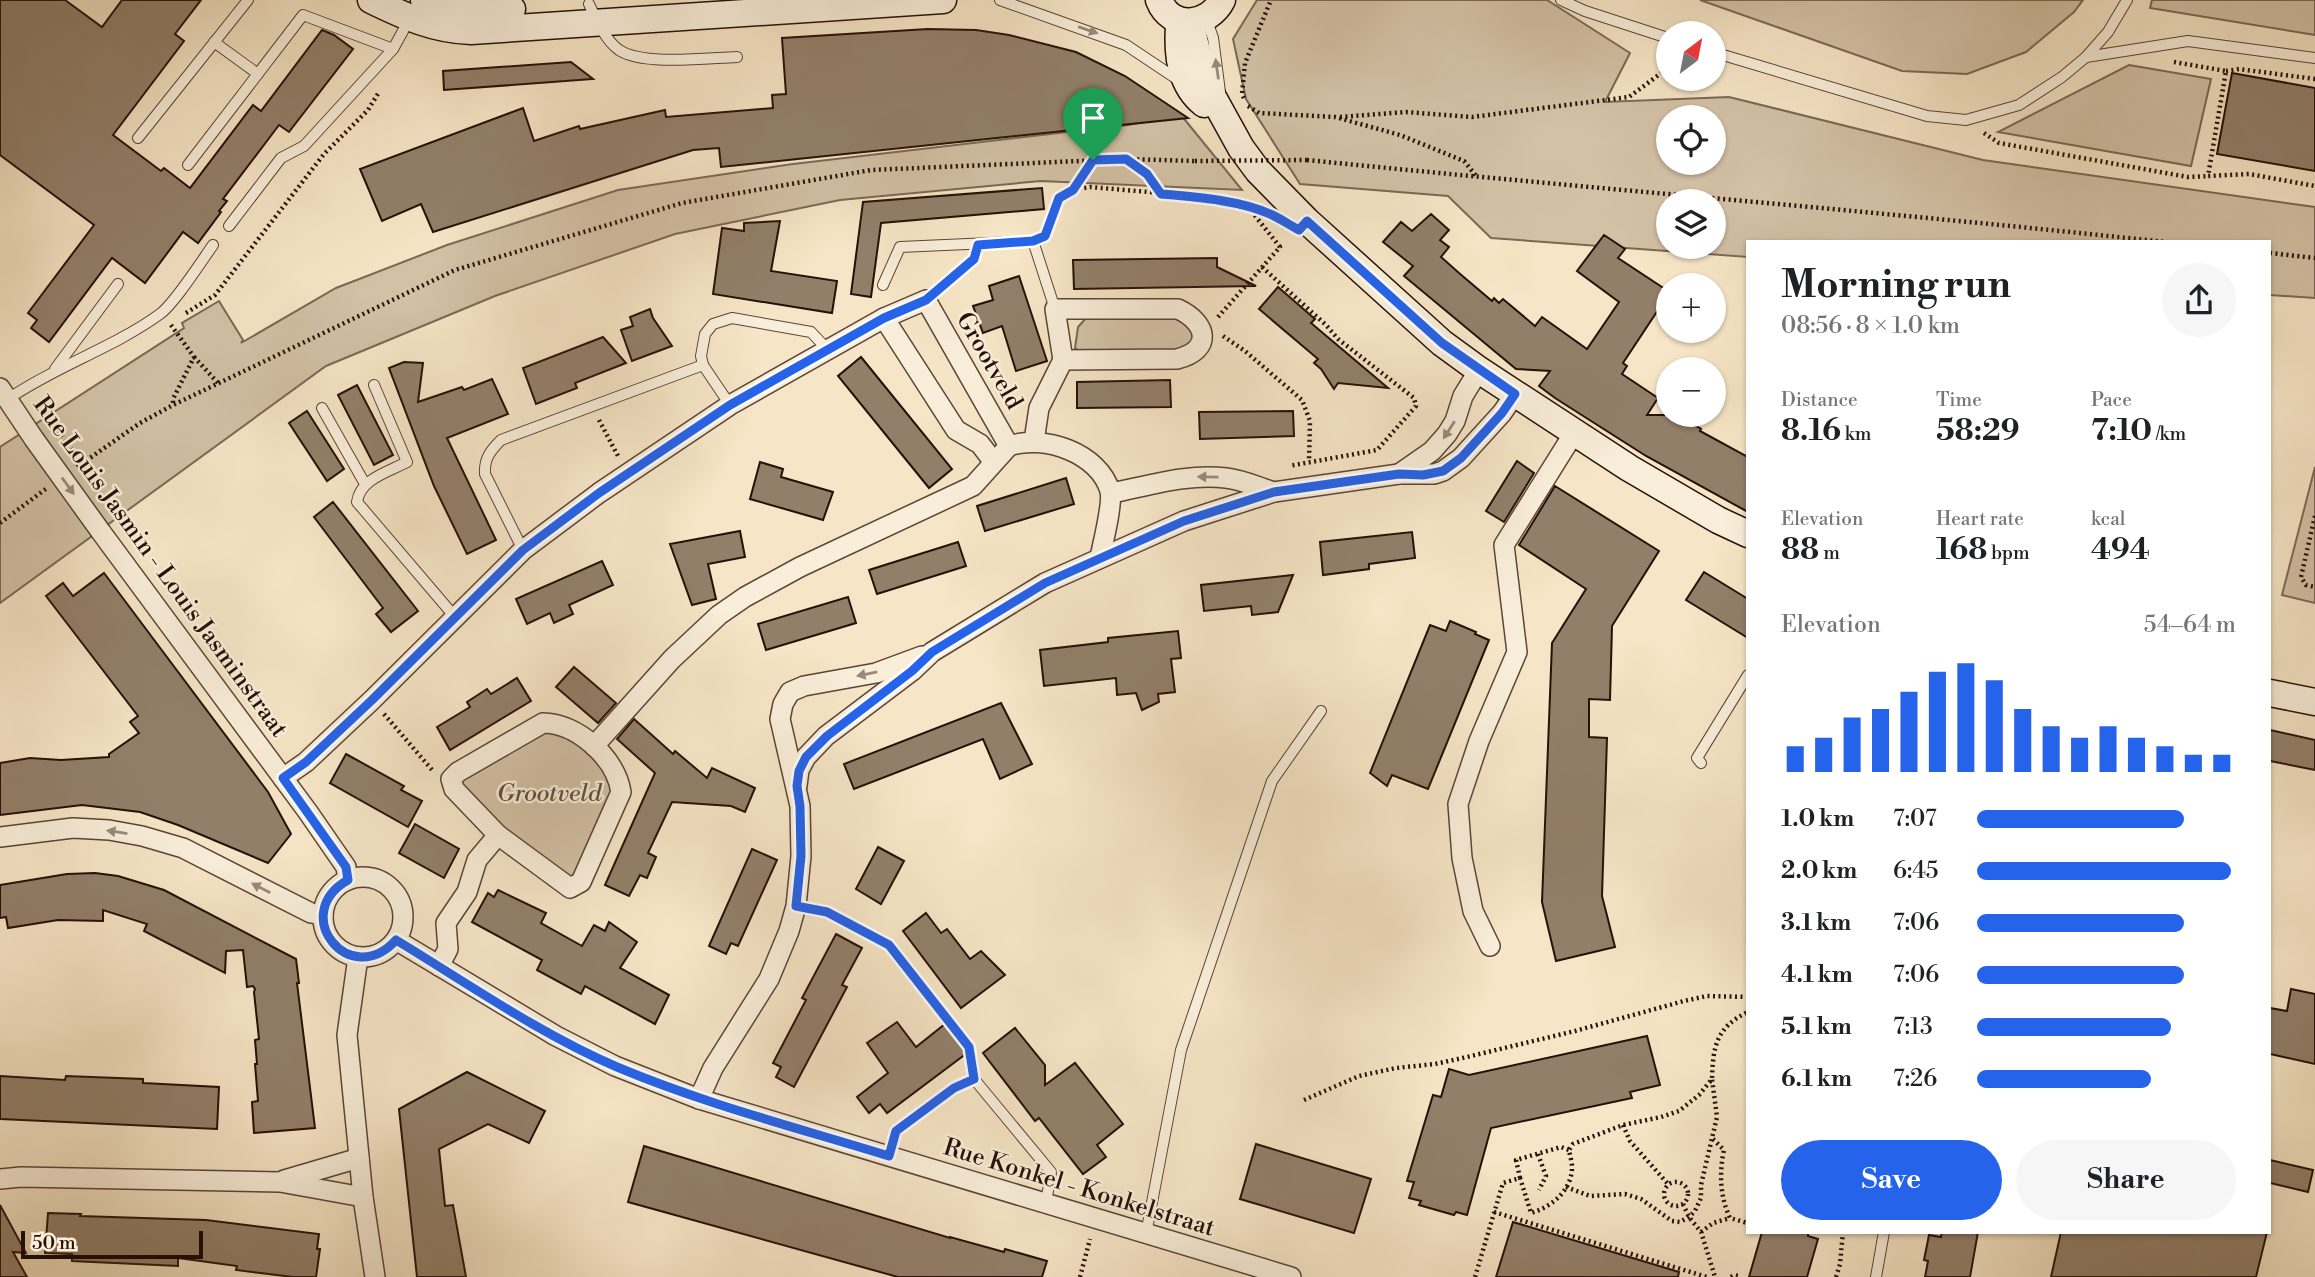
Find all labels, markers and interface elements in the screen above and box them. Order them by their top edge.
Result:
north arrow [1656,21,1726,91]
map controls [1656,21,1726,427]
one-way arrow [1077,25,1098,36]
one-way arrow [1211,58,1222,80]
pin [1063,88,1123,160]
icon: arrive [1074,99,1112,137]
button: locate [1656,105,1726,175]
button: layers [1656,189,1726,259]
text: Morning run [1781,262,2011,309]
button: share [2162,263,2236,337]
button: + [1656,273,1726,343]
street label: Grootveld [949,307,1029,415]
text: 08:56 · 8 × 1.0 km [1781,312,1960,340]
button: − [1656,357,1726,427]
text: Distance [1781,388,1858,412]
text: Time [1936,388,1982,412]
text: Pace [2091,388,2132,412]
street label: Rue Louis Jasmin - Louis Jasminstraat [26,391,294,744]
text: 8.16 [1781,412,1841,450]
text: 58:29 [1936,412,2020,450]
text: 7:10 [2091,412,2152,450]
one-way arrow [1442,420,1455,439]
text: km [1841,422,1871,446]
text: /km [2152,422,2186,446]
one-way arrow [1197,471,1219,483]
one-way arrow [60,476,75,494]
text: Elevation [1781,507,1863,531]
text: Heart rate [1936,507,2024,531]
text: kcal [2091,507,2125,531]
text: 88 [1781,531,1819,569]
text: 168 [1936,531,1987,569]
text: 494 [2091,531,2150,569]
text: m [1819,541,1840,565]
text: bpm [1987,541,2030,565]
text: Elevation [1781,611,1881,639]
text: 54–64 m [2144,611,2236,639]
one-way arrow [856,669,878,680]
park label: Grootveld [497,779,603,809]
text: 1.0 km [1781,805,1854,833]
text: 7:07 [1893,805,1937,833]
one-way arrow [106,826,128,837]
text: 2.0 km [1781,857,1857,885]
text: 6:45 [1893,857,1939,885]
one-way arrow [251,882,271,893]
text: 3.1 km [1781,909,1851,937]
text: 7:06 [1893,909,1939,937]
text: 4.1 km [1781,961,1853,989]
text: 7:06 [1893,961,1939,989]
text: 5.1 km [1781,1013,1852,1041]
text: 7:13 [1893,1013,1933,1041]
text: 6.1 km [1781,1065,1852,1093]
text: 7:26 [1893,1065,1937,1093]
street label: Rue Konkel - Konkelstraat [940,1132,1219,1244]
button: Save [1781,1140,2002,1220]
button: Share [2016,1140,2236,1220]
scale bar [21,1228,203,1260]
text: 50 m [32,1231,76,1255]

